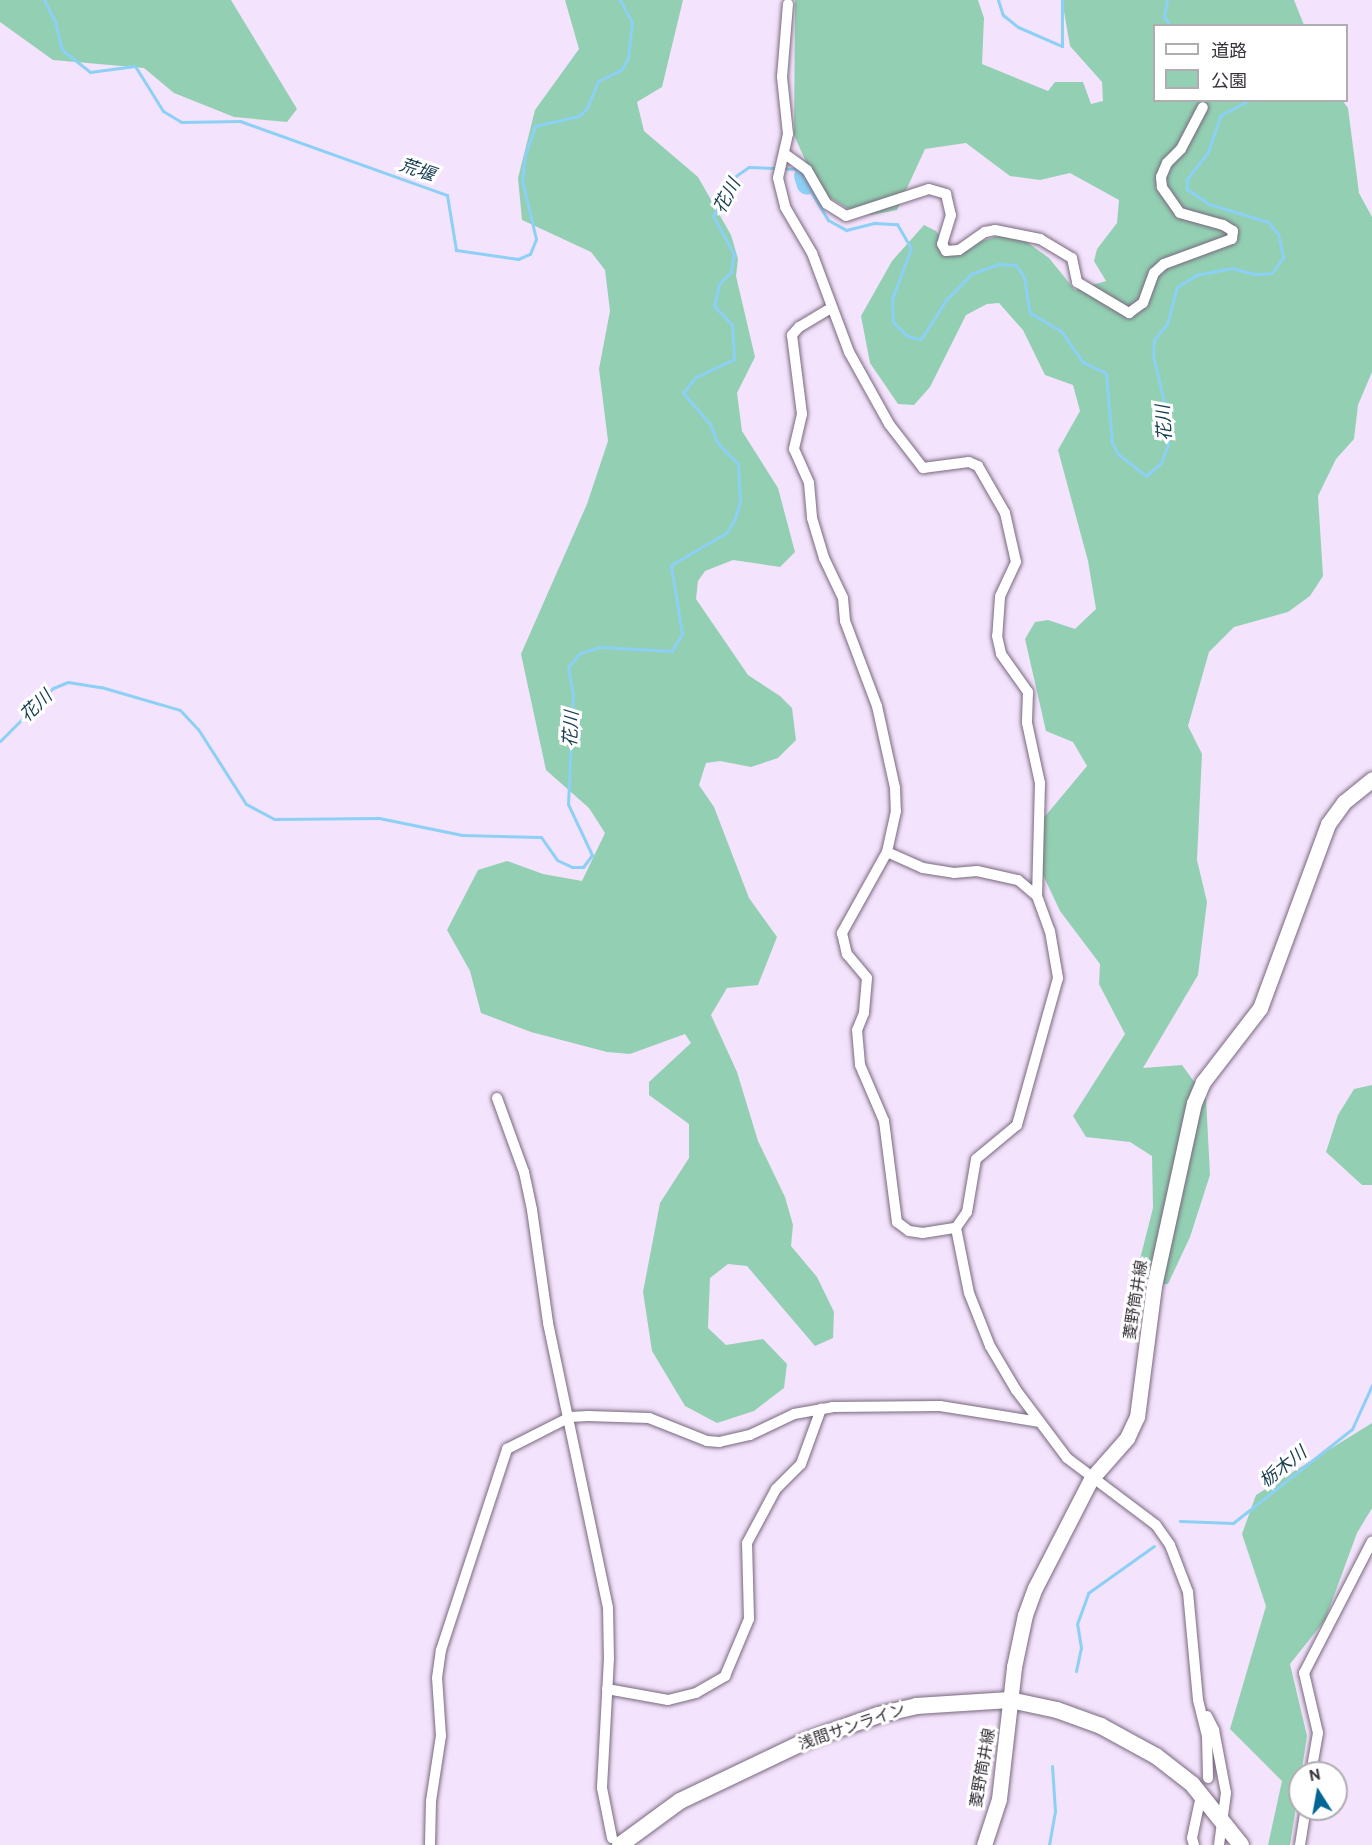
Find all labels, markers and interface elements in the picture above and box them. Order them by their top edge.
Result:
legend [1153,24,1348,102]
text: 道路 [1211,40,1247,62]
text: 公園 [1211,70,1247,92]
water label: 荒堰 [396,154,438,186]
water label: 花川 [709,175,745,217]
water label: 花川 [1152,404,1176,442]
water label: 花川 [16,686,56,726]
water label: 花川 [559,710,583,748]
street label: 菱野筒井線 [1120,1259,1152,1341]
water label: 栃木川 [1255,1442,1311,1492]
street label: 浅間サンライン [796,1700,908,1754]
street label: 菱野筒井線 [967,1727,999,1809]
north arrow [1288,1761,1348,1821]
text: N [1307,1764,1322,1785]

